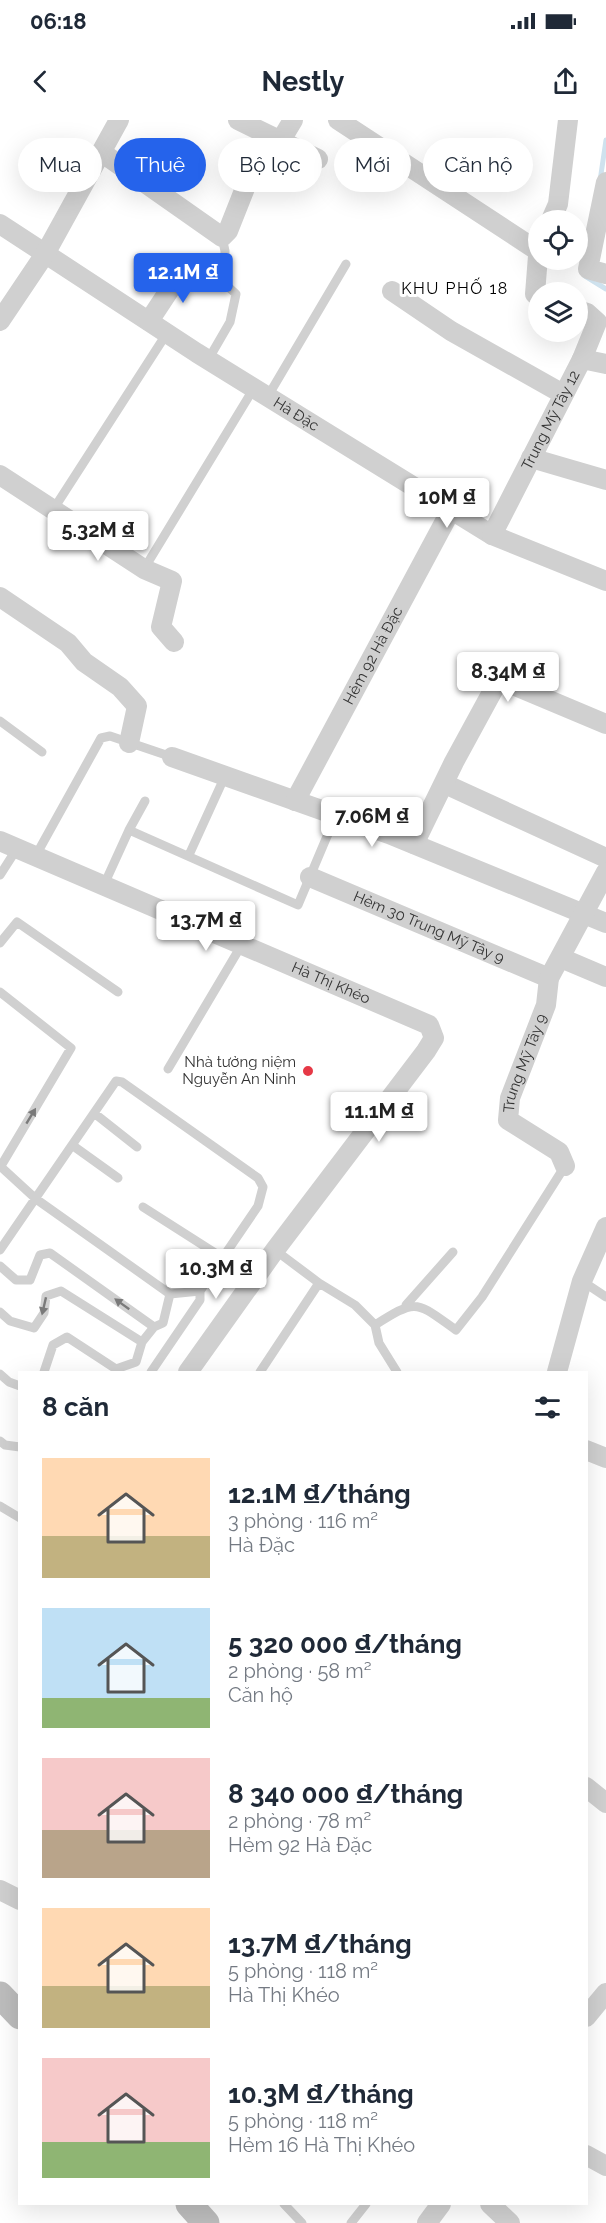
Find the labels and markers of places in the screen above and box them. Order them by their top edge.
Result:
pin: 12.1M ₫ [128,253,238,304]
pin: 10M ₫ [405,478,489,529]
pin: 5.32M ₫ [43,511,153,562]
pin: 8.34M ₫ [453,652,563,703]
pin: 7.06M ₫ [317,797,427,848]
pin: 13.7M ₫ [151,901,261,952]
place label: Nhà tưởng niệm Nguyễn An Ninh [182,1053,296,1088]
marker: Nhà tưởng niệm Nguyễn An Ninh [301,1064,315,1078]
pin: 11.1M ₫ [324,1092,434,1143]
pin: 10.3M ₫ [161,1249,271,1300]

